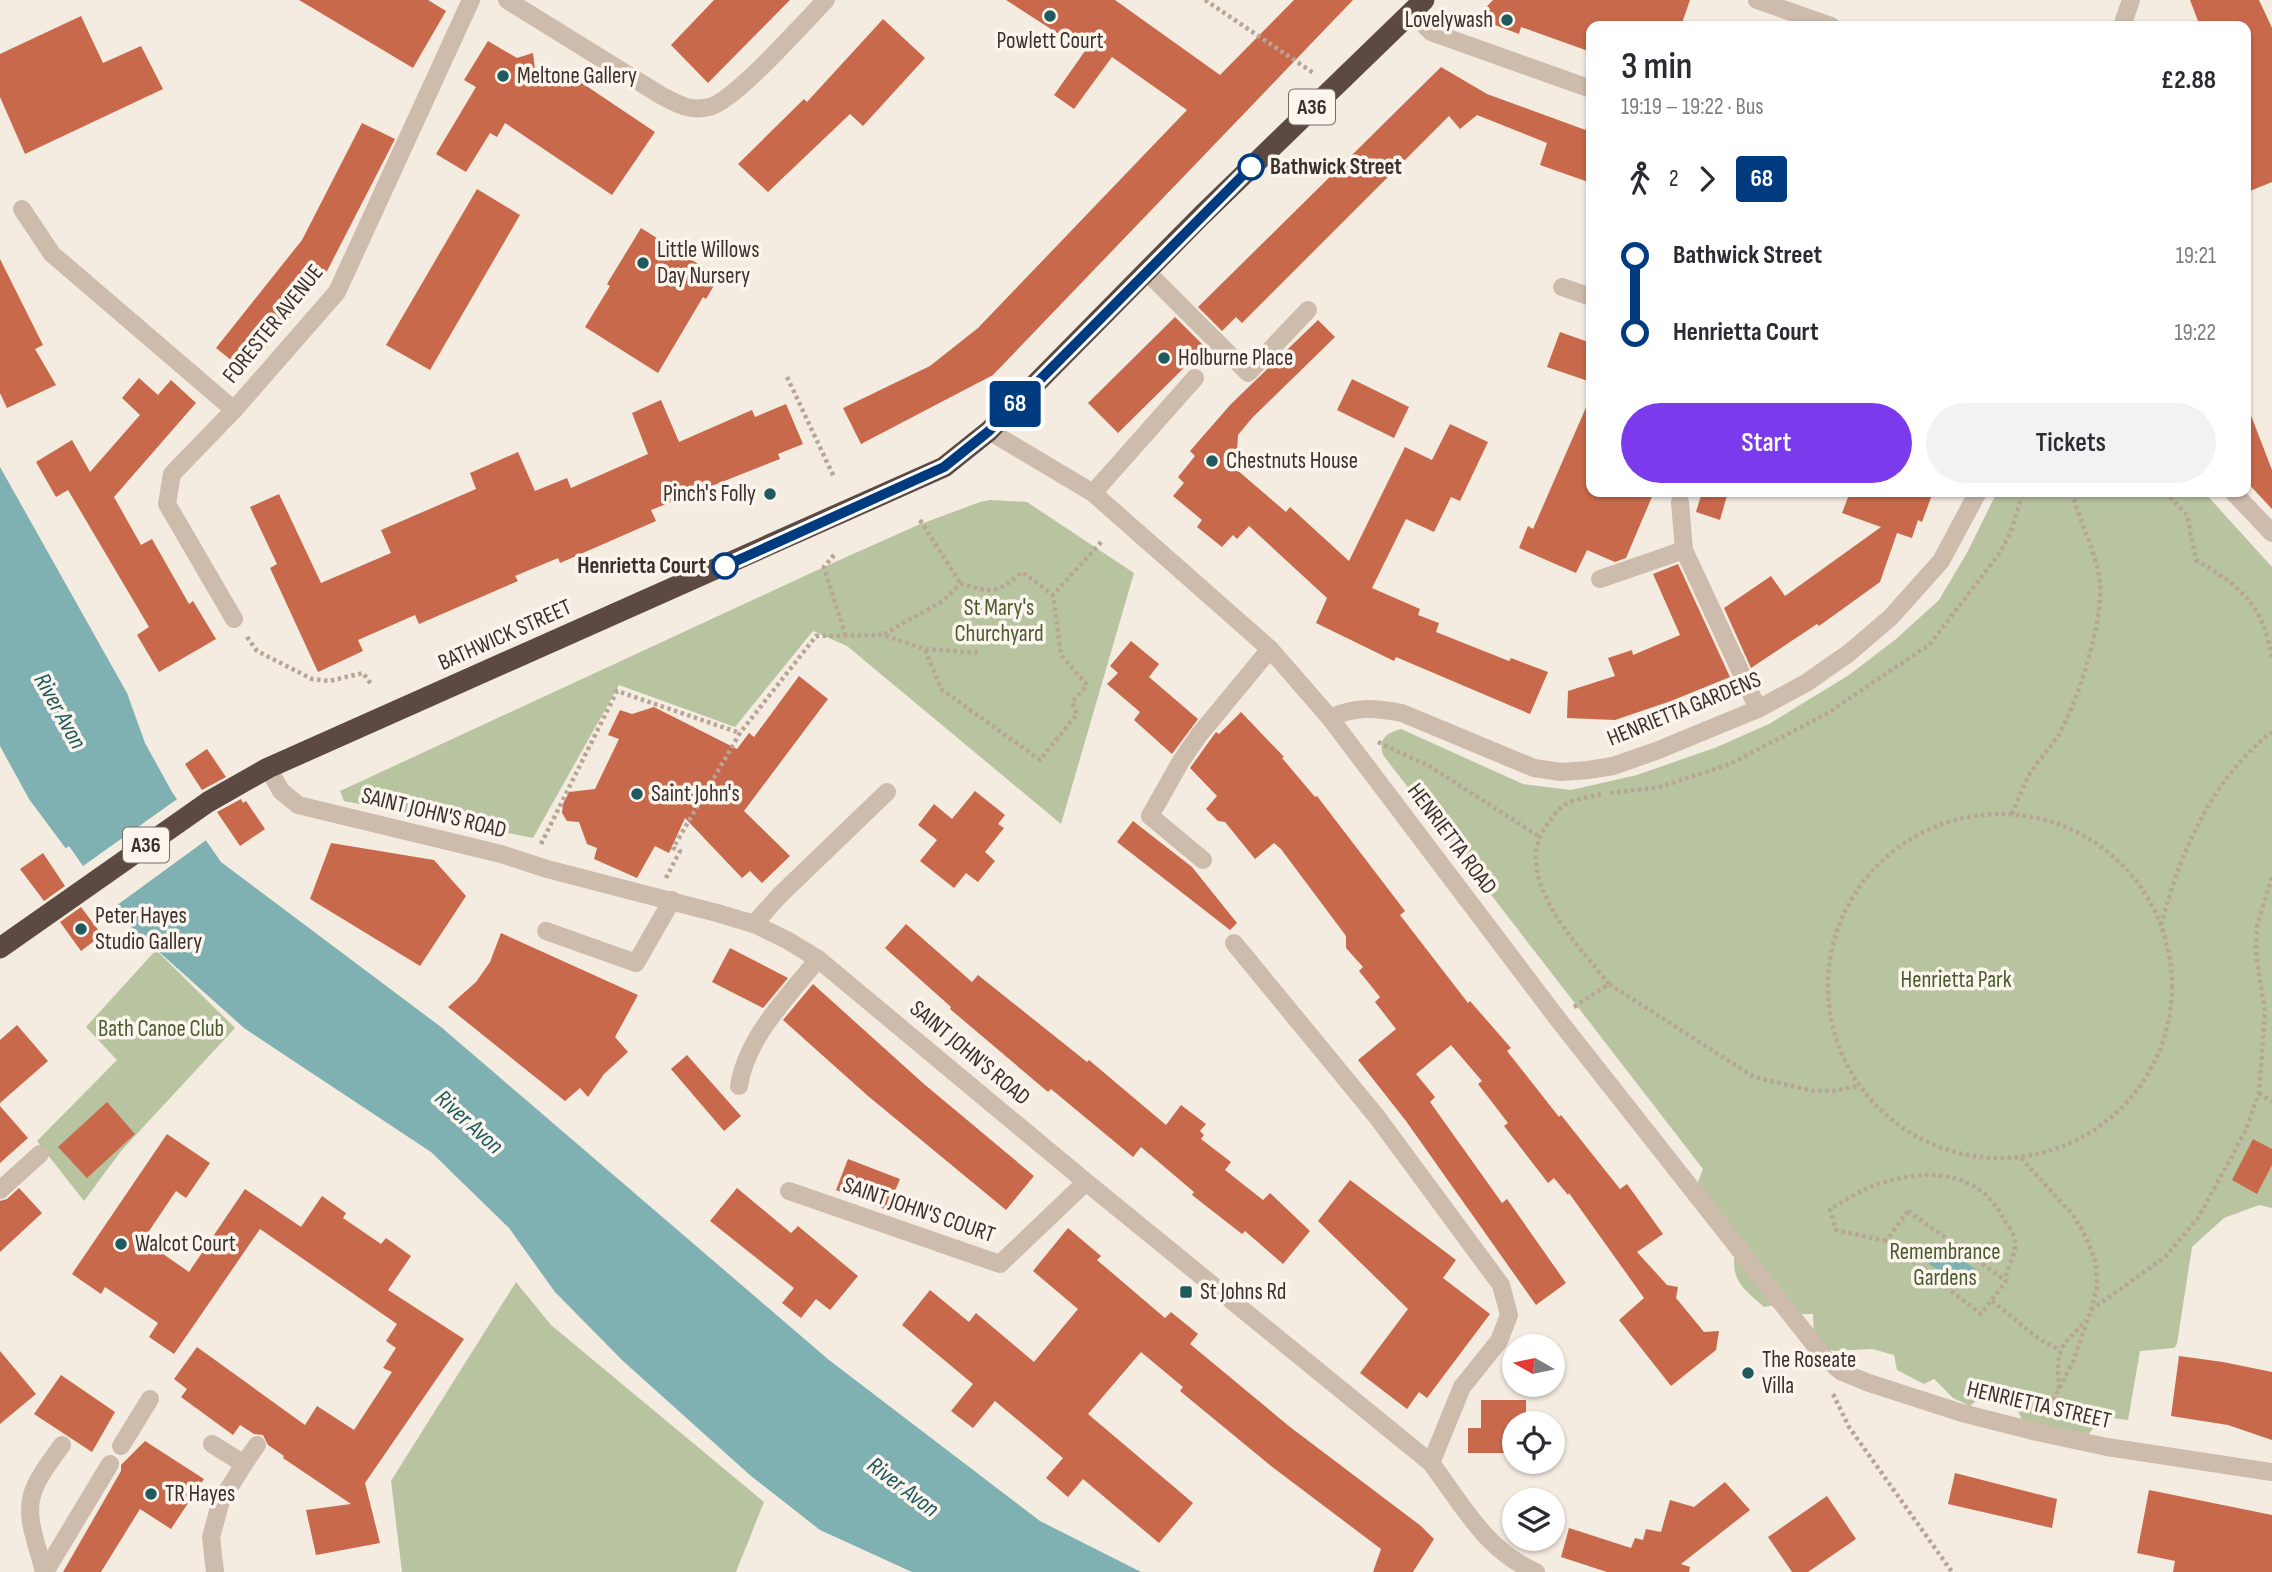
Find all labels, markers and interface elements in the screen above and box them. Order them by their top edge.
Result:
place label: Lovelywash [1405,6,1493,34]
marker: Powlett Court [1042,8,1058,24]
marker: Lovelywash [1499,12,1515,28]
place label: Powlett Court [996,27,1104,55]
text: 3 min [1621,44,1692,89]
place label: Meltone Gallery [517,62,637,90]
text: £2.88 [2161,65,2216,96]
marker: Meltone Gallery [495,68,511,84]
road number: A36 [1289,90,1335,124]
text: 19:19 – 19:22 · Bus [1621,93,1764,121]
place label: Bathwick Street [1270,153,1402,181]
marker: Bathwick Street [1238,154,1264,180]
icon: walk [1621,160,1659,198]
icon: forward [1688,160,1726,198]
text: 68 [1750,164,1773,193]
text: 2 [1669,165,1678,193]
place label: Little Willows Day Nursery [657,236,759,290]
text: Bathwick Street [1673,240,1822,271]
text: 19:21 [2176,242,2216,270]
marker: Little Willows Day Nursery [635,255,651,271]
street label: FORESTER AVENUE [217,259,329,389]
text: Henrietta Court [1673,317,1819,348]
text: 19:22 [2174,319,2216,347]
place label: Holburne Place [1178,344,1293,372]
marker: Holburne Place [1156,350,1172,366]
line badge: 68 [984,381,1046,427]
text: 68 [1004,389,1026,418]
button: Start [1621,403,1912,483]
button: Tickets [1926,403,2216,483]
place label: Chestnuts House [1226,447,1358,475]
marker: Chestnuts House [1204,453,1220,469]
place label: Pinch's Folly [663,480,756,508]
marker: Pinch's Folly [762,486,778,502]
place label: Henrietta Court [577,552,706,580]
marker: Henrietta Court [712,553,738,579]
street label: BATHWICK STREET [434,593,576,677]
park label: St Mary's Churchyard [954,594,1044,648]
street label: HENRIETTA GARDENS [1603,665,1765,753]
water label: River Avon [27,668,93,754]
street label: HENRIETTA ROAD [1401,778,1503,900]
place label: Saint John's [651,780,740,808]
street label: SAINT JOHN'S ROAD [359,781,509,845]
marker: Saint John's [629,786,645,802]
road number: A36 [123,828,169,862]
place label: Peter Hayes Studio Gallery [95,902,202,956]
marker: Peter Hayes Studio Gallery [73,921,89,937]
park label: Henrietta Park [1901,966,2012,994]
street label: SAINT JOHN'S ROAD [904,995,1036,1111]
park label: Bath Canoe Club [98,1015,224,1043]
water label: River Avon [429,1084,509,1160]
street label: SAINT JOHN'S COURT [839,1171,999,1249]
place label: Walcot Court [135,1230,236,1258]
marker: Walcot Court [113,1236,129,1252]
park label: Remembrance Gardens [1889,1238,2001,1292]
place label: St Johns Rd [1200,1278,1286,1306]
marker: St Johns Rd [1178,1284,1194,1300]
north arrow [1502,1334,1564,1396]
map controls [1502,1334,1565,1551]
place label: The Roseate Villa [1762,1346,1856,1400]
marker: The Roseate Villa [1740,1365,1756,1381]
street label: HENRIETTA STREET [1964,1375,2114,1435]
button: locate [1502,1411,1565,1474]
water label: River Avon [861,1451,945,1523]
place label: TR Hayes [165,1480,235,1508]
marker: TR Hayes [143,1486,159,1502]
button: layers [1502,1488,1565,1551]

